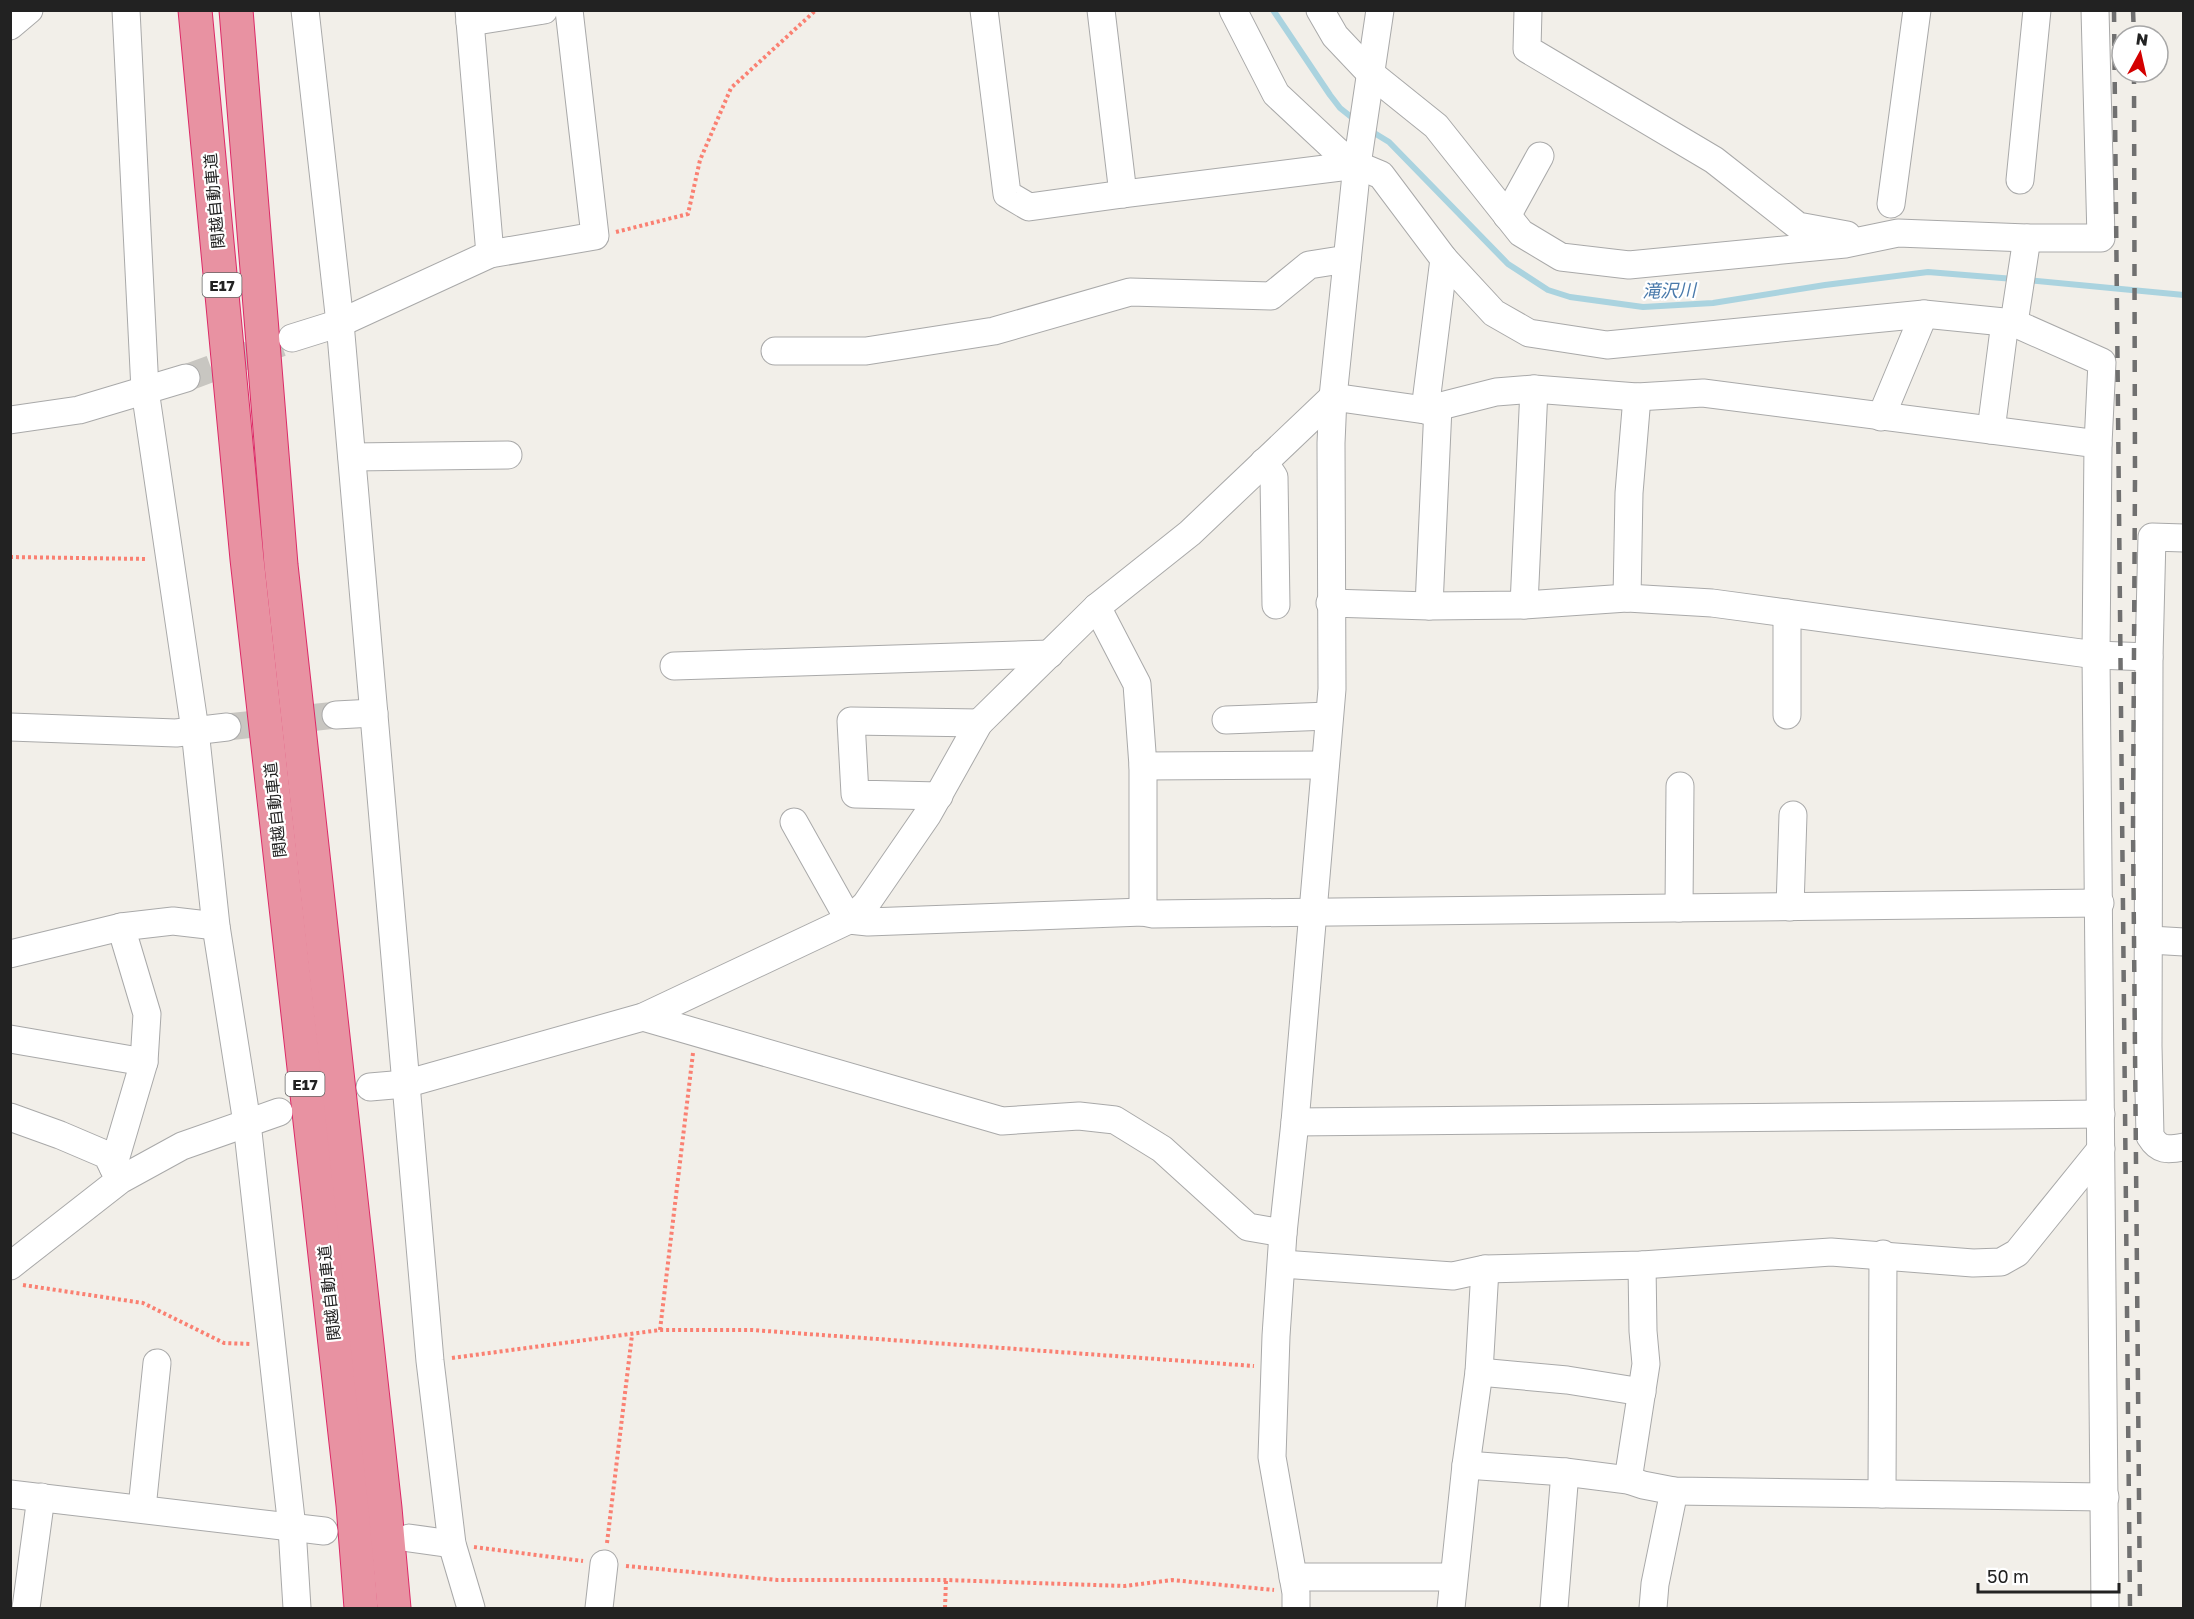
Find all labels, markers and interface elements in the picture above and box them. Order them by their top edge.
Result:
north arrow [2110,24,2170,84]
text: N [2135,28,2150,50]
street label: 関越自動車道 [200,152,228,250]
road number: E17 [202,273,242,297]
water label: 滝沢川 [1642,278,1698,301]
street label: 関越自動車道 [260,761,290,859]
road number: E17 [286,1072,324,1096]
street label: 関越自動車道 [314,1244,344,1342]
scale bar [1978,1556,2119,1594]
text: 50 m [1987,1565,2029,1587]

